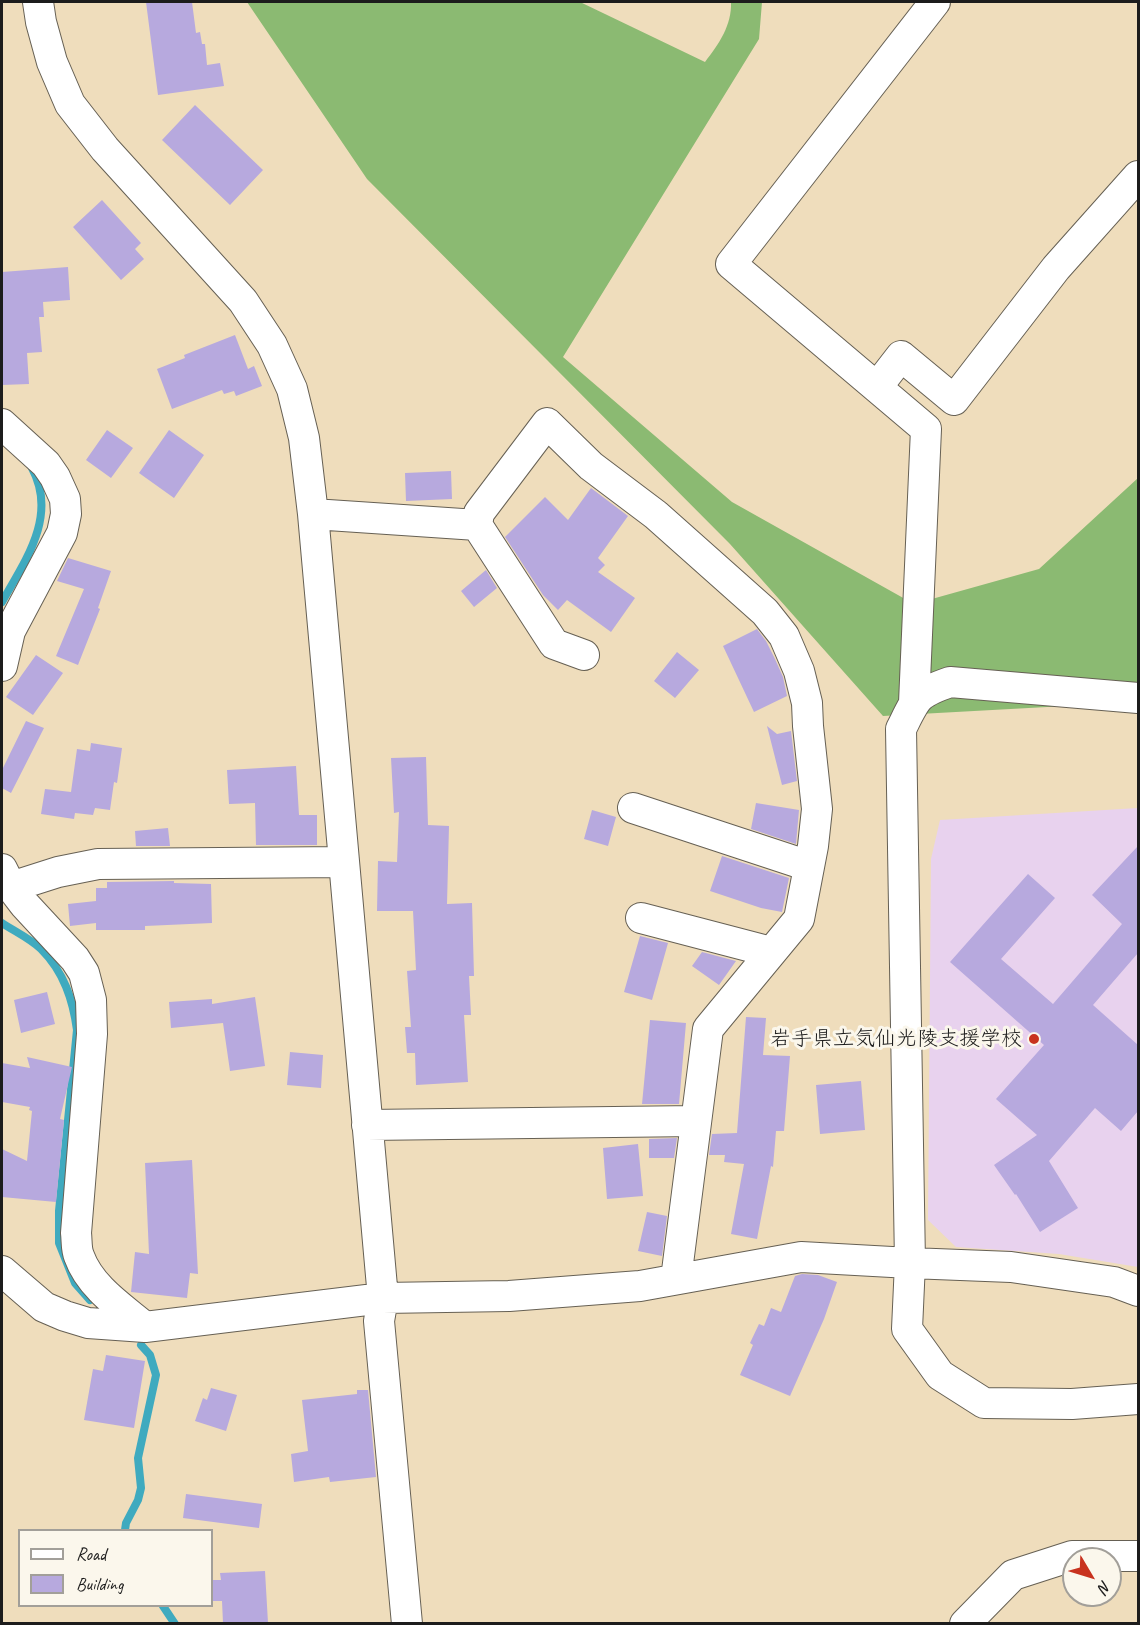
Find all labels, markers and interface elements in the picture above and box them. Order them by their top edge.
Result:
place label: 岩手県立気仙光陵支援学校 [770,1026,1022,1052]
marker: 岩手県立気仙光陵支援学校 [1027,1032,1041,1046]
legend [18,1529,213,1607]
text: Road [76,1543,106,1565]
north arrow [1062,1547,1122,1607]
text: Building [76,1573,123,1595]
text: N [1094,1577,1116,1597]

